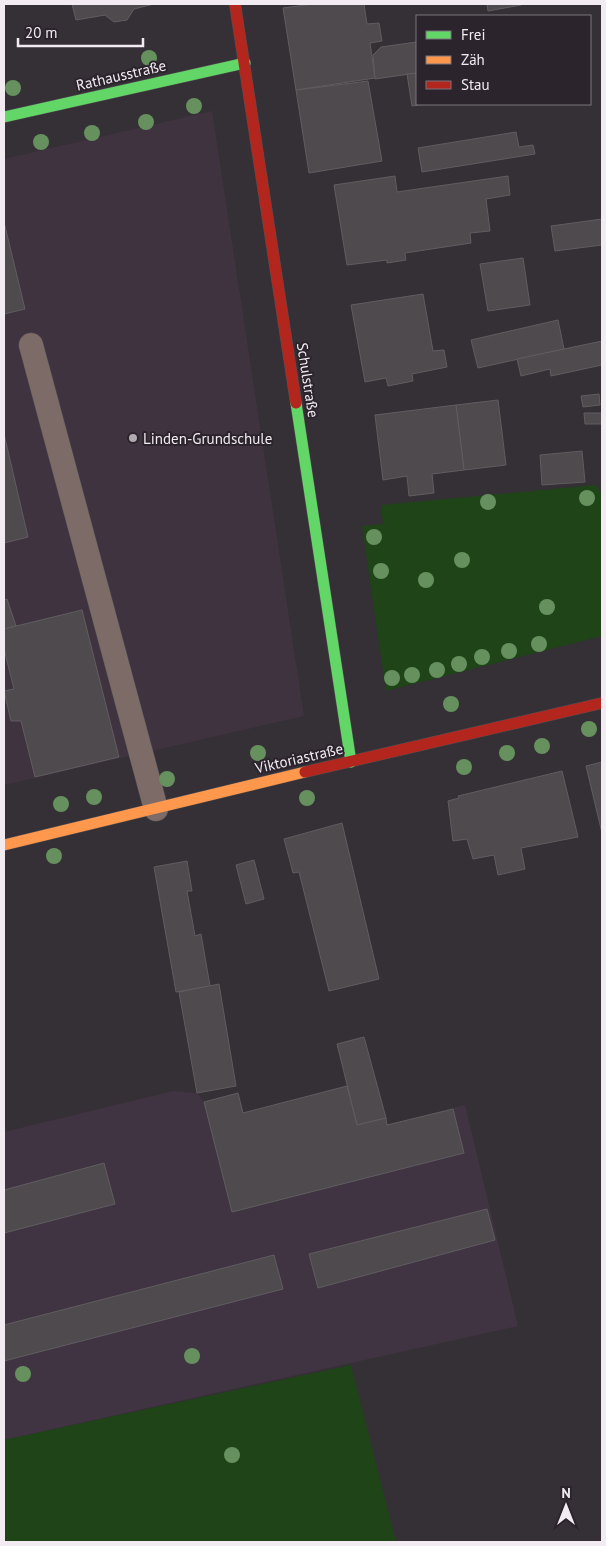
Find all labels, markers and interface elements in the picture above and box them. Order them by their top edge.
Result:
scale bar [18,15,142,47]
legend [416,15,591,105]
text: 20 m [25,23,58,42]
text: Frei [461,25,486,44]
text: Zäh [461,50,485,69]
street label: Rathausstraße [74,55,168,95]
text: Stau [461,75,490,94]
street label: Schulstraße [293,341,323,419]
place label: Linden-Grundschule [143,429,272,448]
marker: Linden-Grundschule [127,432,139,444]
street label: Viktoriastraße [252,739,345,778]
north arrow [541,1481,591,1531]
text: N [561,1484,571,1502]

